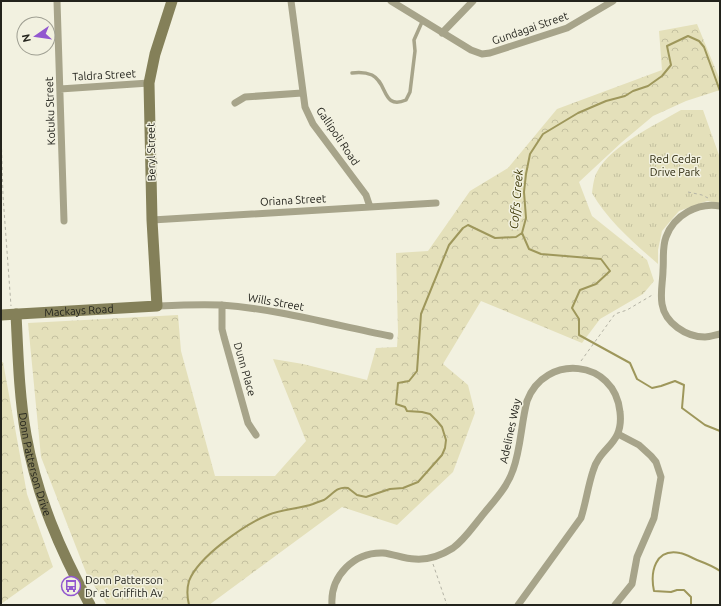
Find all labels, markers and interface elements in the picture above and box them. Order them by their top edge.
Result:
street label: Gundagai Street [490,9,570,47]
north arrow [16,16,56,56]
text: N [19,33,33,44]
street label: Taldra Street [72,67,137,83]
street label: Kotuku Street [43,76,57,146]
street label: Gallipoli Road [314,105,362,167]
street label: Beryl Street [144,122,158,182]
park label: Red Cedar Drive Park [650,153,701,178]
water label: Coffs Creek [507,168,526,230]
street label: Oriana Street [260,192,327,208]
street label: Wills Street [247,291,306,313]
street label: Mackays Road [44,303,114,319]
street label: Dunn Place [232,341,258,397]
street label: Adelines Way [497,397,523,464]
street label: Donn Patterson Drive [17,412,54,518]
place label: Donn Patterson Dr at Griffith Av [85,574,163,599]
bus stop icon: Donn Patterson Dr at Griffith Av [60,575,82,597]

